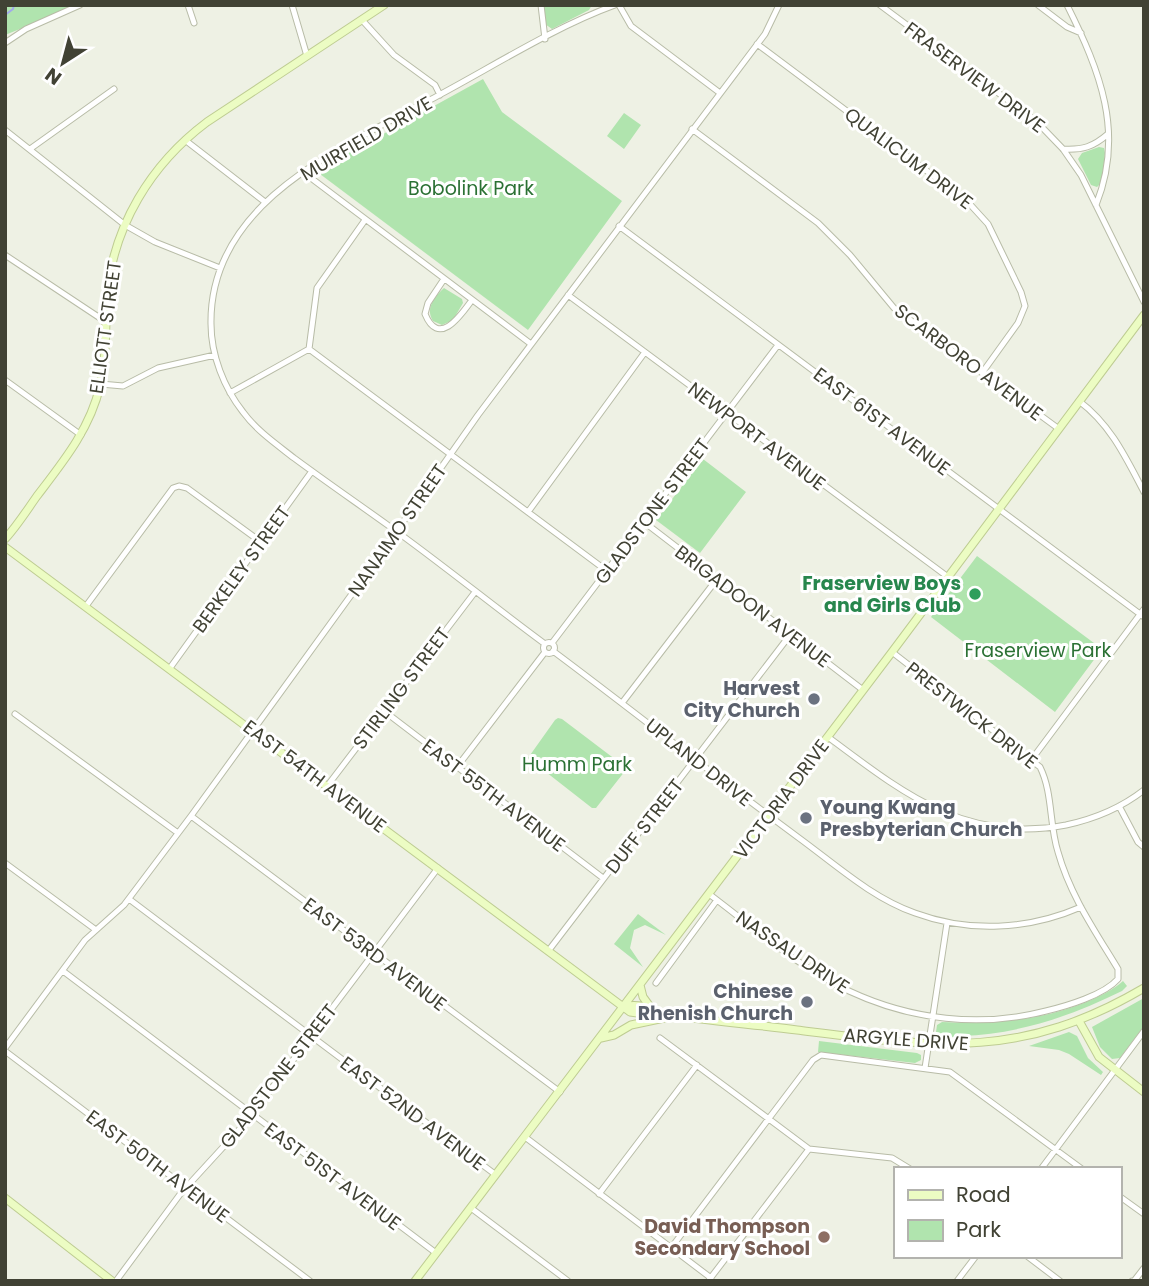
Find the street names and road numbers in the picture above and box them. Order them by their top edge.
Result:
street label: FRASERVIEW DRIVE [899,16,1051,139]
street label: MUIRFIELD DRIVE [295,90,437,187]
street label: QUALICUM DRIVE [839,101,979,216]
street label: ELLIOTT STREET [83,259,128,395]
street label: SCARBORO AVENUE [889,298,1049,427]
street label: EAST 61ST AVENUE [808,361,956,482]
street label: NEWPORT AVENUE [682,376,831,497]
street label: GLADSTONE STREET [588,433,716,590]
street label: NANAIMO STREET [342,459,453,602]
street label: BERKELEY STREET [186,500,297,638]
street label: BRIGADOON AVENUE [669,539,836,674]
street label: STIRLING STREET [347,622,456,755]
street label: PRESTWICK DRIVE [900,655,1043,775]
street label: UPLAND DRIVE [640,712,758,813]
street label: EAST 54TH AVENUE [238,714,392,839]
street label: EAST 55TH AVENUE [417,733,571,858]
street label: VICTORIA DRIVE [727,734,835,865]
street label: DUFF STREET [599,773,690,879]
street label: EAST 53RD AVENUE [297,891,452,1017]
street label: NASSAU DRIVE [731,904,855,1000]
street label: GLADSTONE STREET [213,998,343,1154]
street label: ARGYLE DRIVE [842,1022,970,1057]
street label: EAST 52ND AVENUE [335,1050,491,1177]
street label: EAST 50TH AVENUE [81,1104,235,1229]
street label: EAST 51ST AVENUE [259,1116,407,1237]

